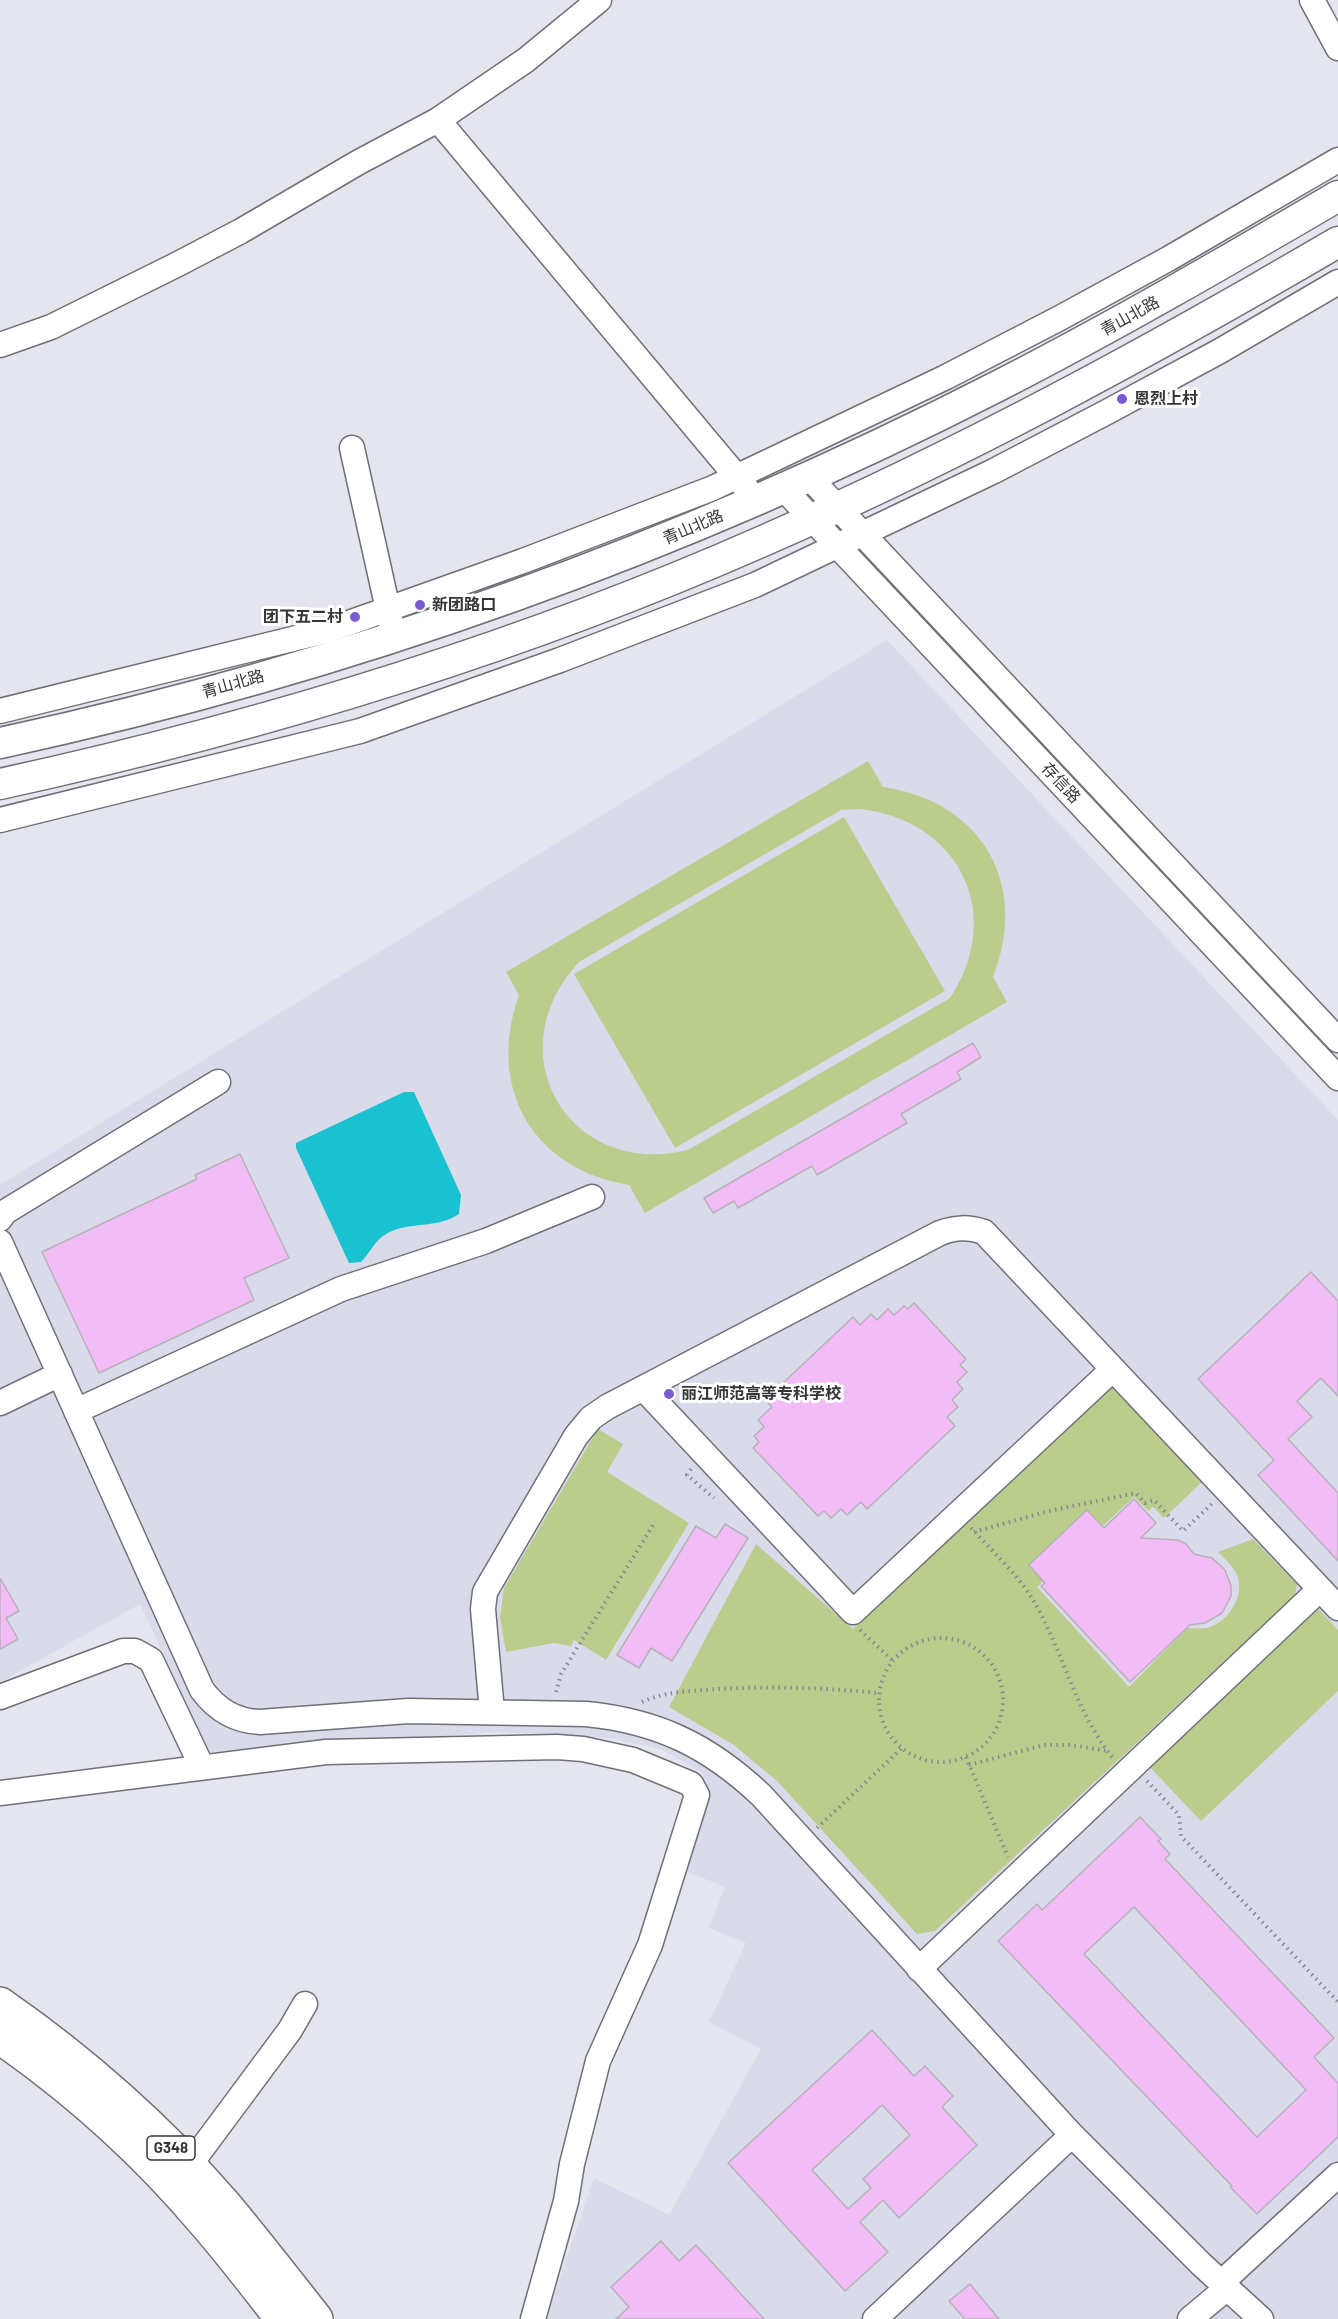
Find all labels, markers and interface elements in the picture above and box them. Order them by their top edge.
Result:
street label: 青山北路 [1097,292,1163,340]
place label: 恩烈上村 [1134,389,1198,409]
marker: 恩烈上村 [1115,392,1129,406]
street label: 青山北路 [660,506,726,548]
place label: 新团路口 [432,595,496,615]
marker: 新团路口 [413,598,427,612]
place label: 团下五二村 [263,607,343,627]
marker: 团下五二村 [348,610,362,624]
street label: 青山北路 [200,666,266,702]
street label: 存信路 [1038,759,1084,807]
place label: 丽江师范高等专科学校 [681,1384,841,1404]
marker: 丽江师范高等专科学校 [662,1387,676,1401]
road number: G348 [147,2136,195,2160]

